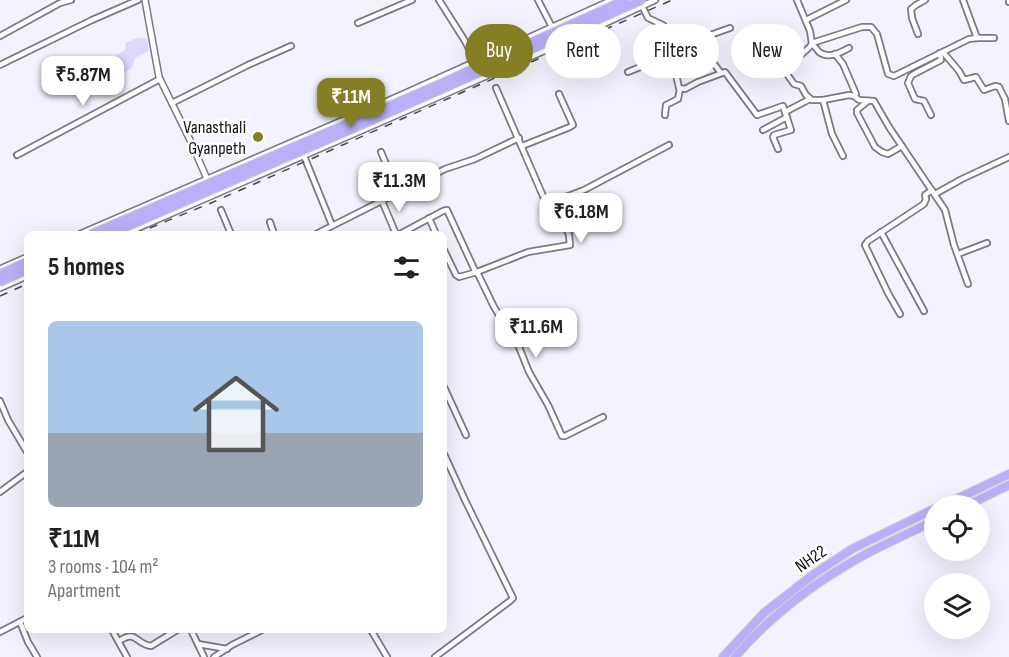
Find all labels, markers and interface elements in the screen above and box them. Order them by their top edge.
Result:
chip: Buy [465,24,533,78]
chip: Rent [545,24,621,78]
chip: Filters [633,24,719,78]
chip: New [731,24,804,78]
pin: ₹5.87M [34,56,132,107]
text: ₹5.87M [55,63,111,87]
pin: ₹11M [315,78,387,129]
text: ₹11M [331,85,371,109]
place label: Vanasthali Gyanpeth [183,117,246,159]
marker: Vanasthali Gyanpeth [251,130,265,144]
pin: ₹11.3M [350,162,448,213]
text: ₹11.3M [372,169,426,193]
pin: ₹6.18M [532,193,630,244]
text: ₹6.18M [553,200,609,224]
icon: filters [390,251,423,284]
text: 5 homes [48,252,125,283]
pin: ₹11.6M [487,308,585,359]
text: ₹11.6M [509,315,563,339]
icon: home [182,360,290,468]
map controls [924,495,990,639]
button: locate [924,495,990,561]
text: ₹11M [48,524,100,555]
street label: NH22 [791,541,831,577]
text: 3 rooms · 104 m² [48,555,158,579]
button: layers [924,573,990,639]
text: Apartment [48,579,121,603]

